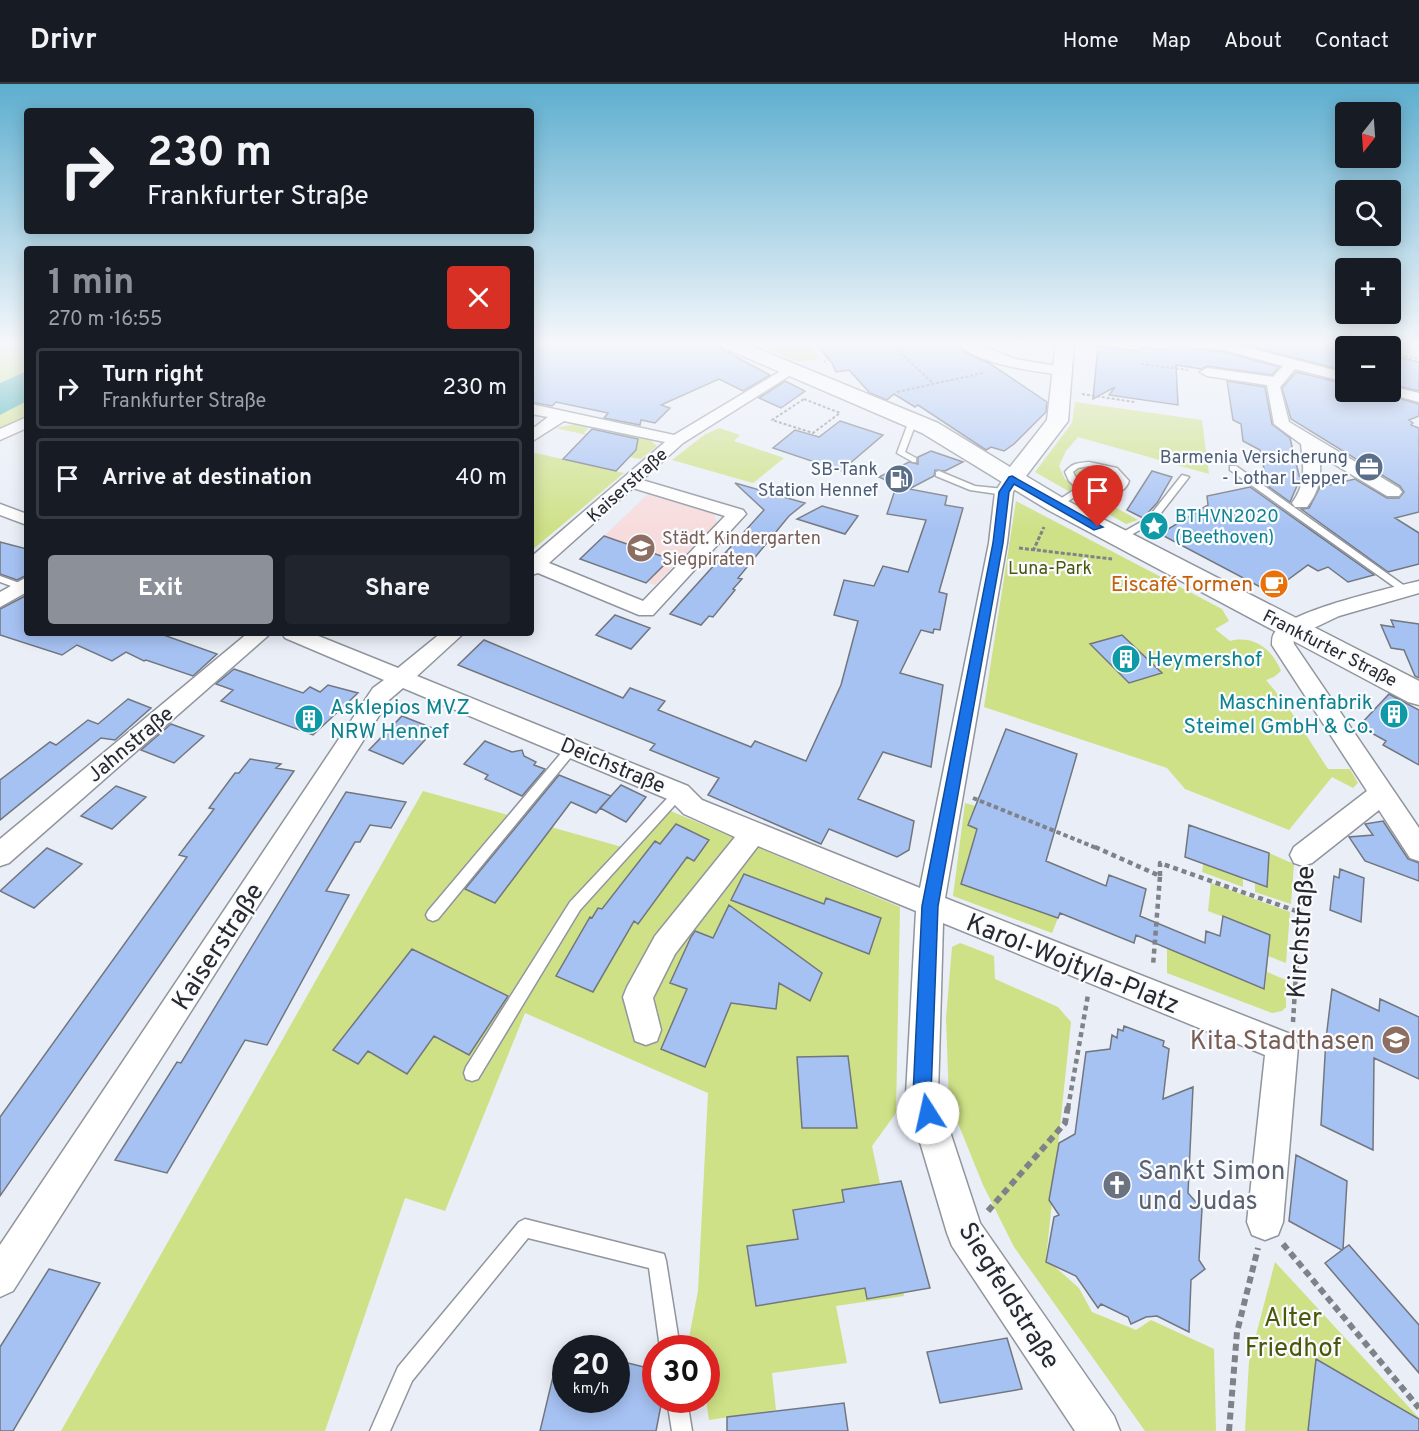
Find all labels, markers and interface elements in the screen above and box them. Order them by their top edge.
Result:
text: Drivr [30,23,97,59]
text: Home [1063,28,1119,55]
text: Map [1152,28,1191,55]
text: About [1224,28,1282,55]
text: Contact [1315,28,1389,55]
north arrow [1335,102,1401,168]
map controls [1335,102,1401,402]
text: 230 m [147,128,272,181]
icon: right [48,132,126,210]
text: Frankfurter Straße [147,180,369,214]
button: search [1335,180,1401,246]
button: + [1335,258,1401,324]
text: 1 min [48,261,134,307]
button: close [447,266,510,329]
text: 270 m · 16:55 [48,307,163,333]
button: − [1335,336,1401,402]
text: Turn right [102,362,204,389]
icon: right [51,372,84,405]
text: 230 m [443,375,507,402]
text: Frankfurter Straße [102,389,266,415]
street label: Kaiserstraße [583,444,673,528]
place label: Barmenia Versicherung - Lothar Lepper [1160,447,1348,491]
office icon: Barmenia Versicherung - Lothar Lepper [1353,451,1385,483]
place label: SB-Tank Station Hennef [758,459,878,503]
icon: arrive [51,462,84,495]
fuel station icon: SB-Tank Station Hennef [883,463,915,495]
text: Arrive at destination [102,465,312,492]
text: 40 m [455,465,507,492]
pin [1072,465,1123,527]
icon: arrive [1081,474,1114,507]
place label: BTHVN2020 (Beethoven) [1175,506,1279,550]
place icon: BTHVN2020 (Beethoven) [1138,510,1170,542]
place label: Städt. Kindergarten Siegpiraten [662,528,821,572]
school or university icon: Städt. Kindergarten Siegpiraten [625,532,657,564]
button: Exit [48,555,273,624]
button: Share [285,555,510,624]
park label: Luna-Park [1008,558,1092,581]
cafe icon: Eiscafé Tormen [1258,568,1290,600]
place label: Eiscafé Tormen [1111,572,1253,599]
street label: Frankfurter Straße [1258,606,1400,693]
building icon: Heymershof [1110,643,1142,675]
place label: Heymershof [1147,647,1262,674]
place label: Maschinenfabrik Steimel GmbH & Co. [1184,690,1373,741]
place label: Asklepios MVZ NRW Hennef [330,695,470,746]
building icon: Maschinenfabrik Steimel GmbH & Co. [1378,698,1410,730]
street label: Jahnstraße [82,701,180,789]
building icon: Asklepios MVZ NRW Hennef [293,703,325,735]
street label: Deichstraße [556,732,669,801]
street label: Kirchstraße [1281,865,1324,1000]
street label: Kaiserstraße [166,877,273,1017]
street label: Karol-Wojtyla-Platz [961,908,1183,1023]
school or university icon: Kita Stadthasen [1380,1024,1412,1056]
place label: Kita Stadthasen [1190,1026,1375,1059]
position arrow [896,1081,960,1145]
place label: Sankt Simon und Judas [1138,1156,1285,1219]
church icon: Sankt Simon und Judas [1101,1169,1133,1201]
street label: Siegfeldstraße [950,1217,1066,1376]
park label: Alter Friedhof [1245,1303,1341,1366]
speed limit sign: 30 [642,1335,720,1413]
text: 20 [572,1348,610,1385]
text: km/h [573,1380,609,1399]

